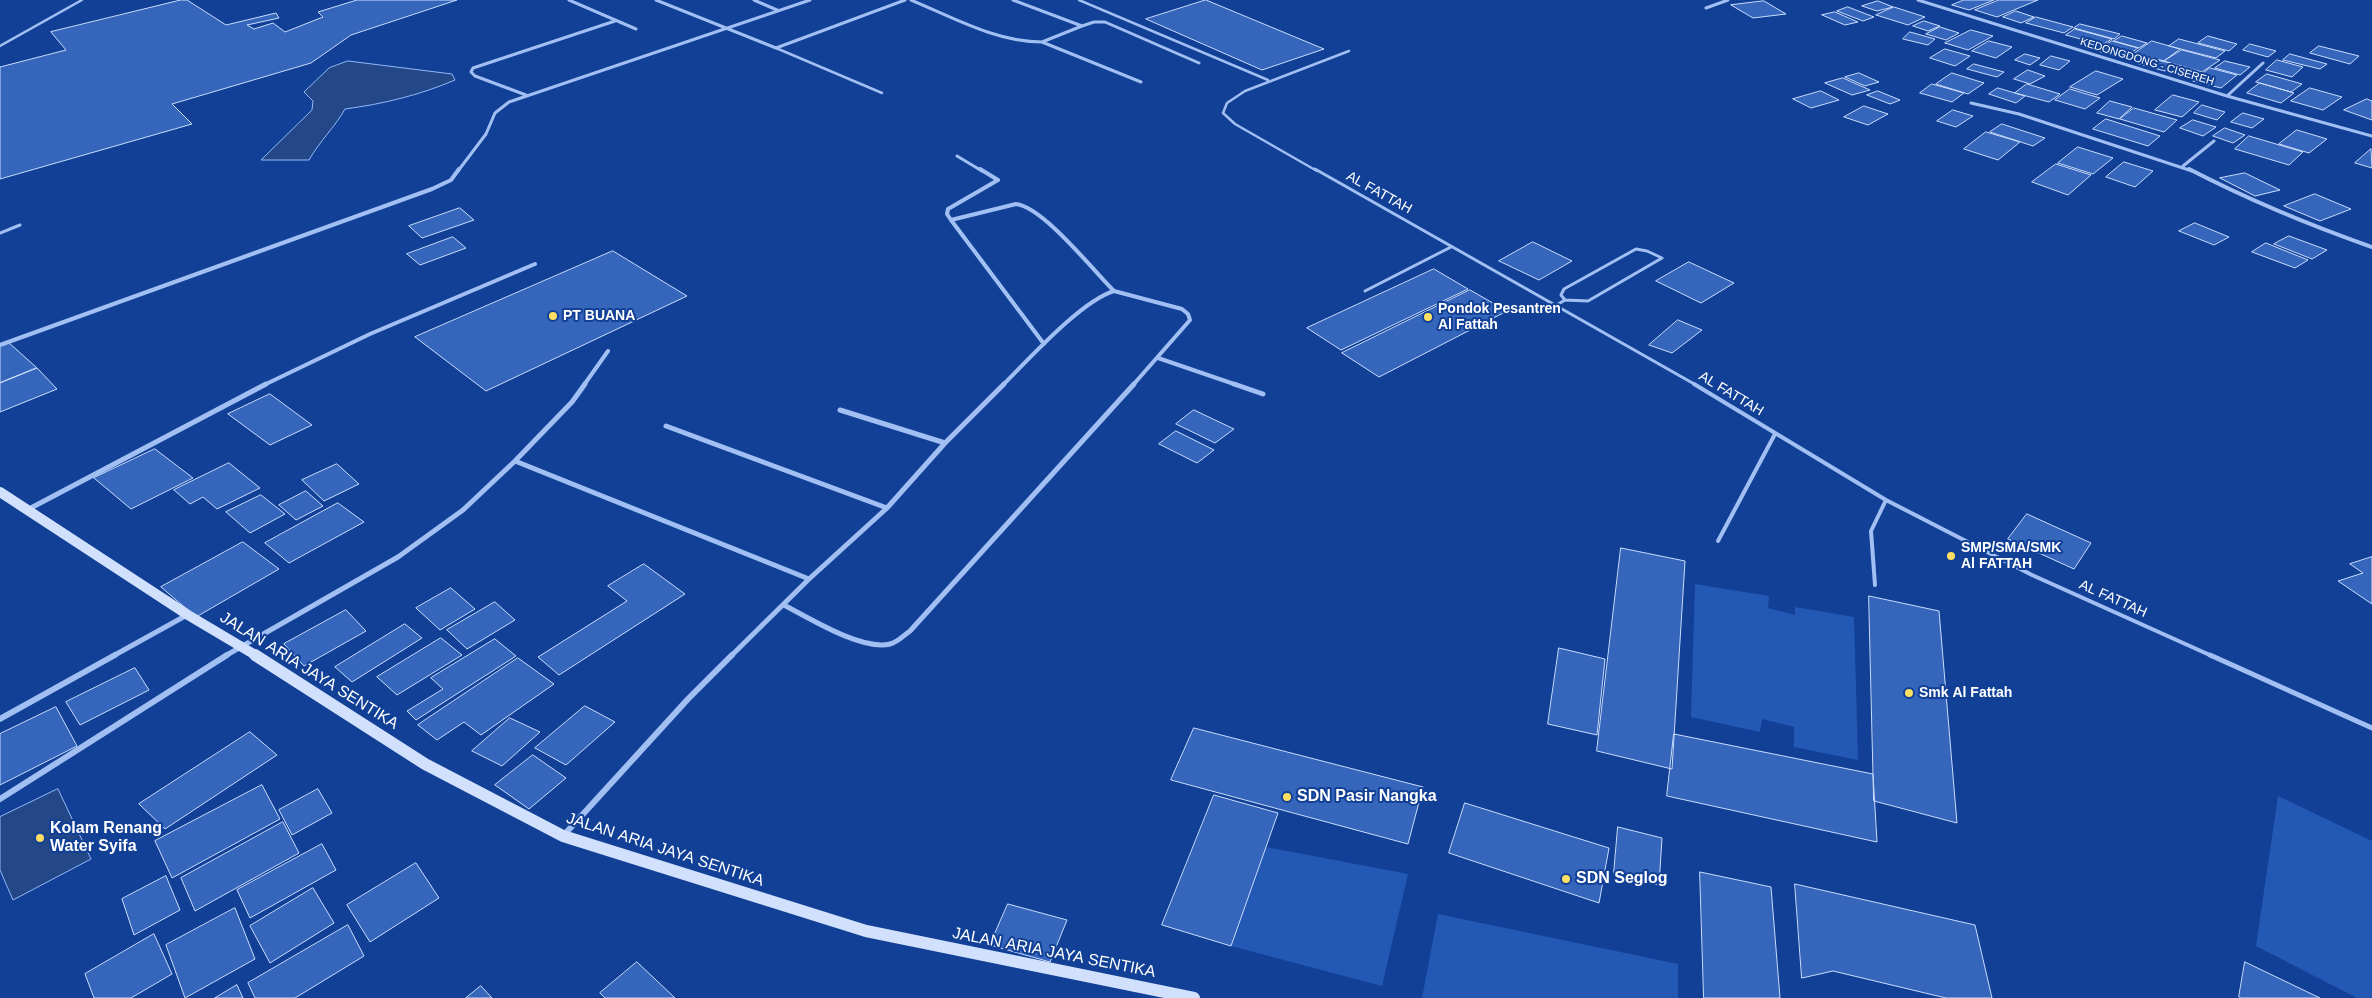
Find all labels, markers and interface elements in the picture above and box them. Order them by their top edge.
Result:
street label: KEDONGDONG - CISEREH [2078,35,2216,89]
street label: AL FATTAH [1343,168,1415,218]
place label: Pondok Pesantren Al Fattah [1438,301,1561,334]
place label: PT BUANA [563,308,635,324]
marker: PT BUANA [547,310,559,322]
marker: Pondok Pesantren Al Fattah [1422,311,1434,323]
street label: AL FATTAH [1696,368,1766,420]
place label: SMP/SMA/SMK Al FATTAH [1961,540,2061,572]
marker: SMP/SMA/SMK Al FATTAH [1945,550,1957,562]
street label: AL FATTAH [2076,577,2150,621]
street label: JALAN ARIA JAYA SENTIKA [216,608,402,734]
place label: Smk Al Fattah [1919,685,2012,701]
marker: Smk Al Fattah [1903,687,1915,699]
place label: SDN Pasir Nangka [1297,787,1437,807]
marker: SDN Pasir Nangka [1281,791,1293,803]
street label: JALAN ARIA JAYA SENTIKA [564,809,766,891]
place label: Kolam Renang Water Syifa [50,819,162,857]
marker: Kolam Renang Water Syifa [34,832,46,844]
place label: SDN Seglog [1576,869,1668,889]
marker: SDN Seglog [1560,873,1572,885]
street label: JALAN ARIA JAYA SENTIKA [951,924,1157,982]

